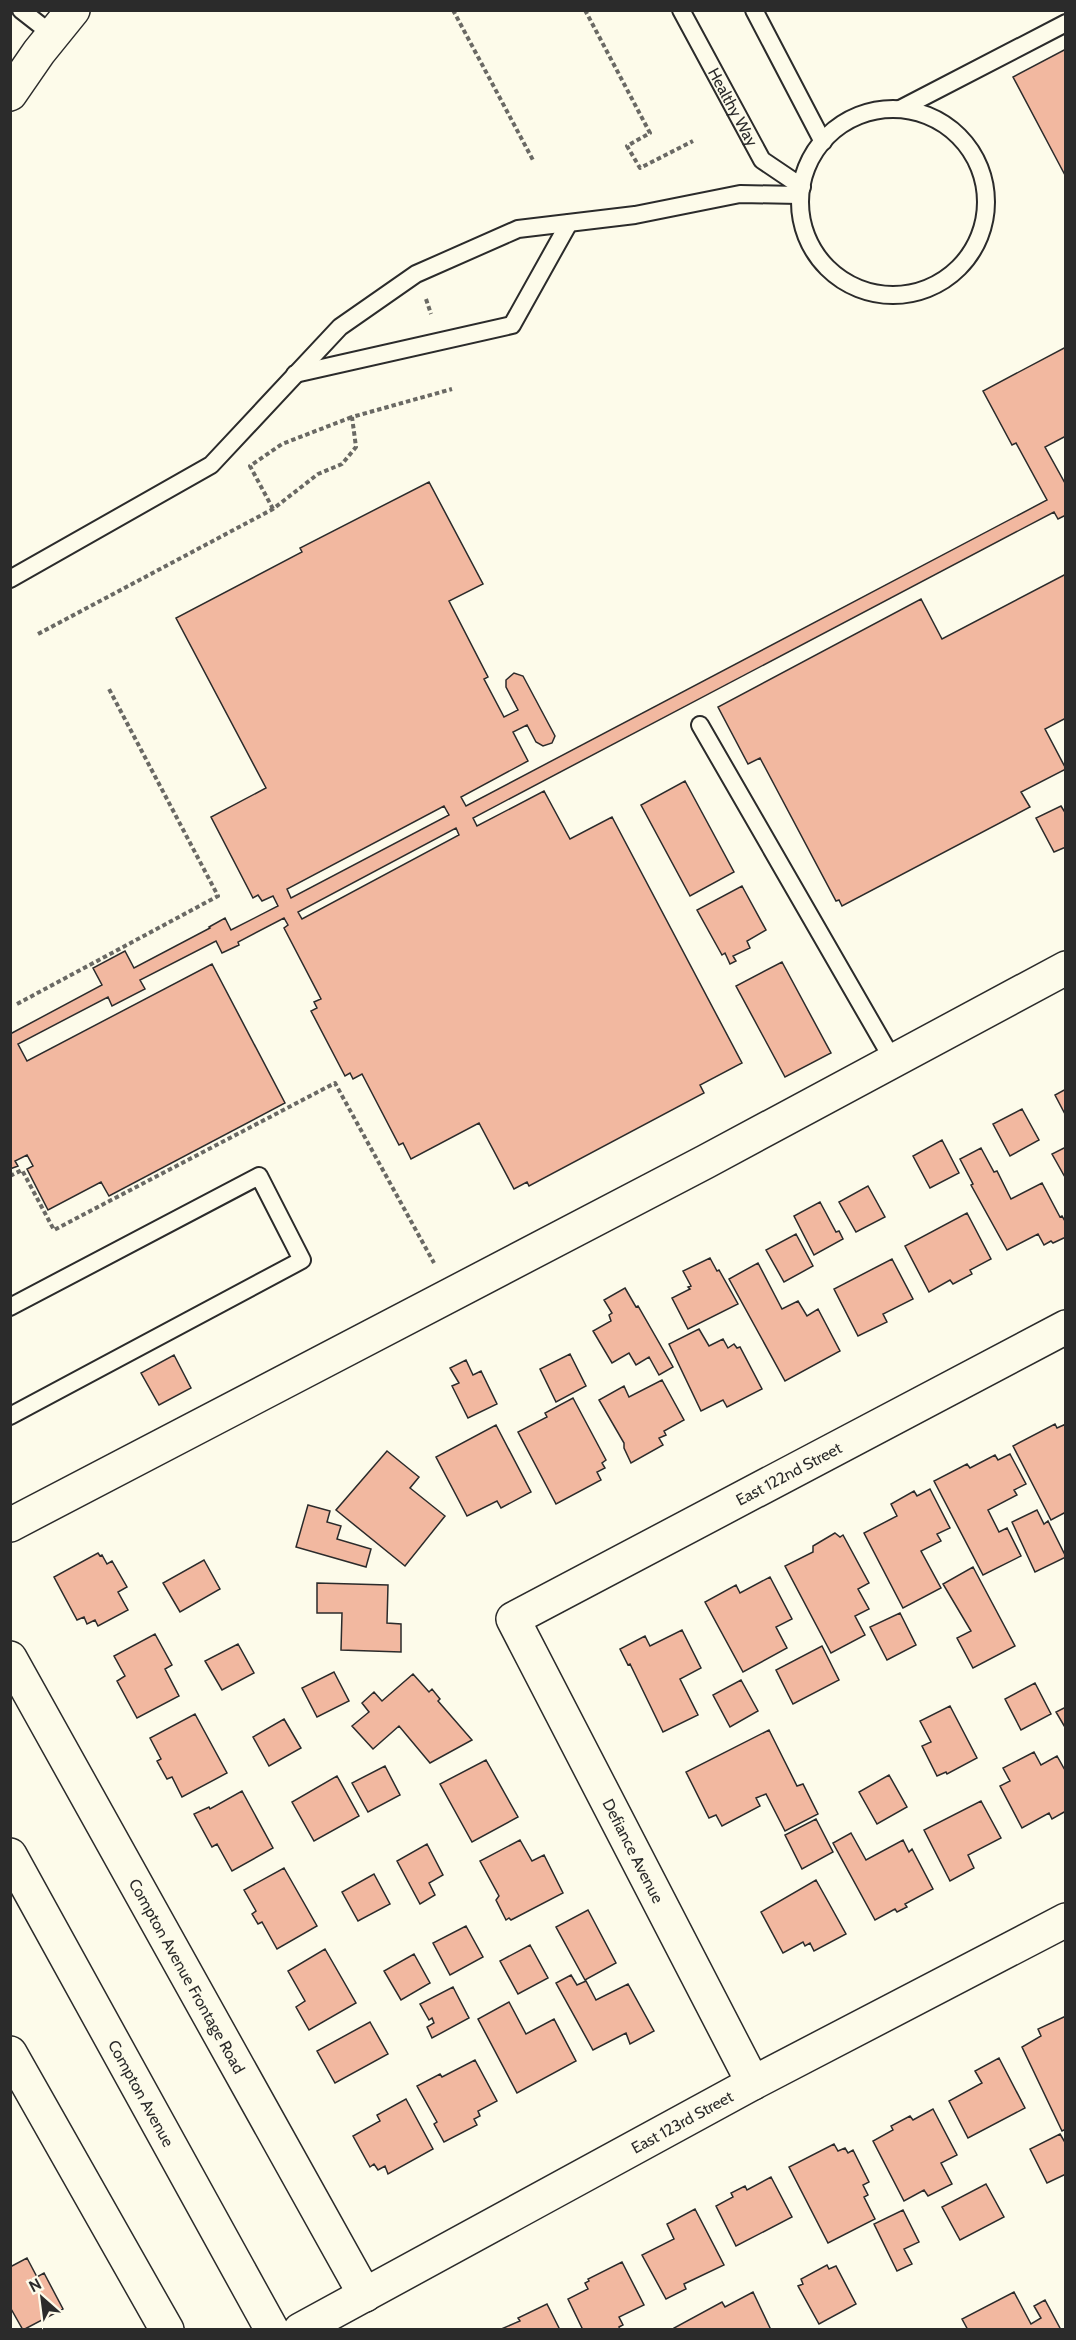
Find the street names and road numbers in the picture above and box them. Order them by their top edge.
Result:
street label: Healthy Way [704,64,762,149]
street label: East 122nd Street [732,1438,845,1509]
street label: Defiance Avenue [598,1796,668,1906]
street label: Compton Avenue Frontage Road [125,1875,249,2077]
street label: Compton Avenue [104,2037,178,2150]
street label: East 123rd Street [628,2086,737,2157]

